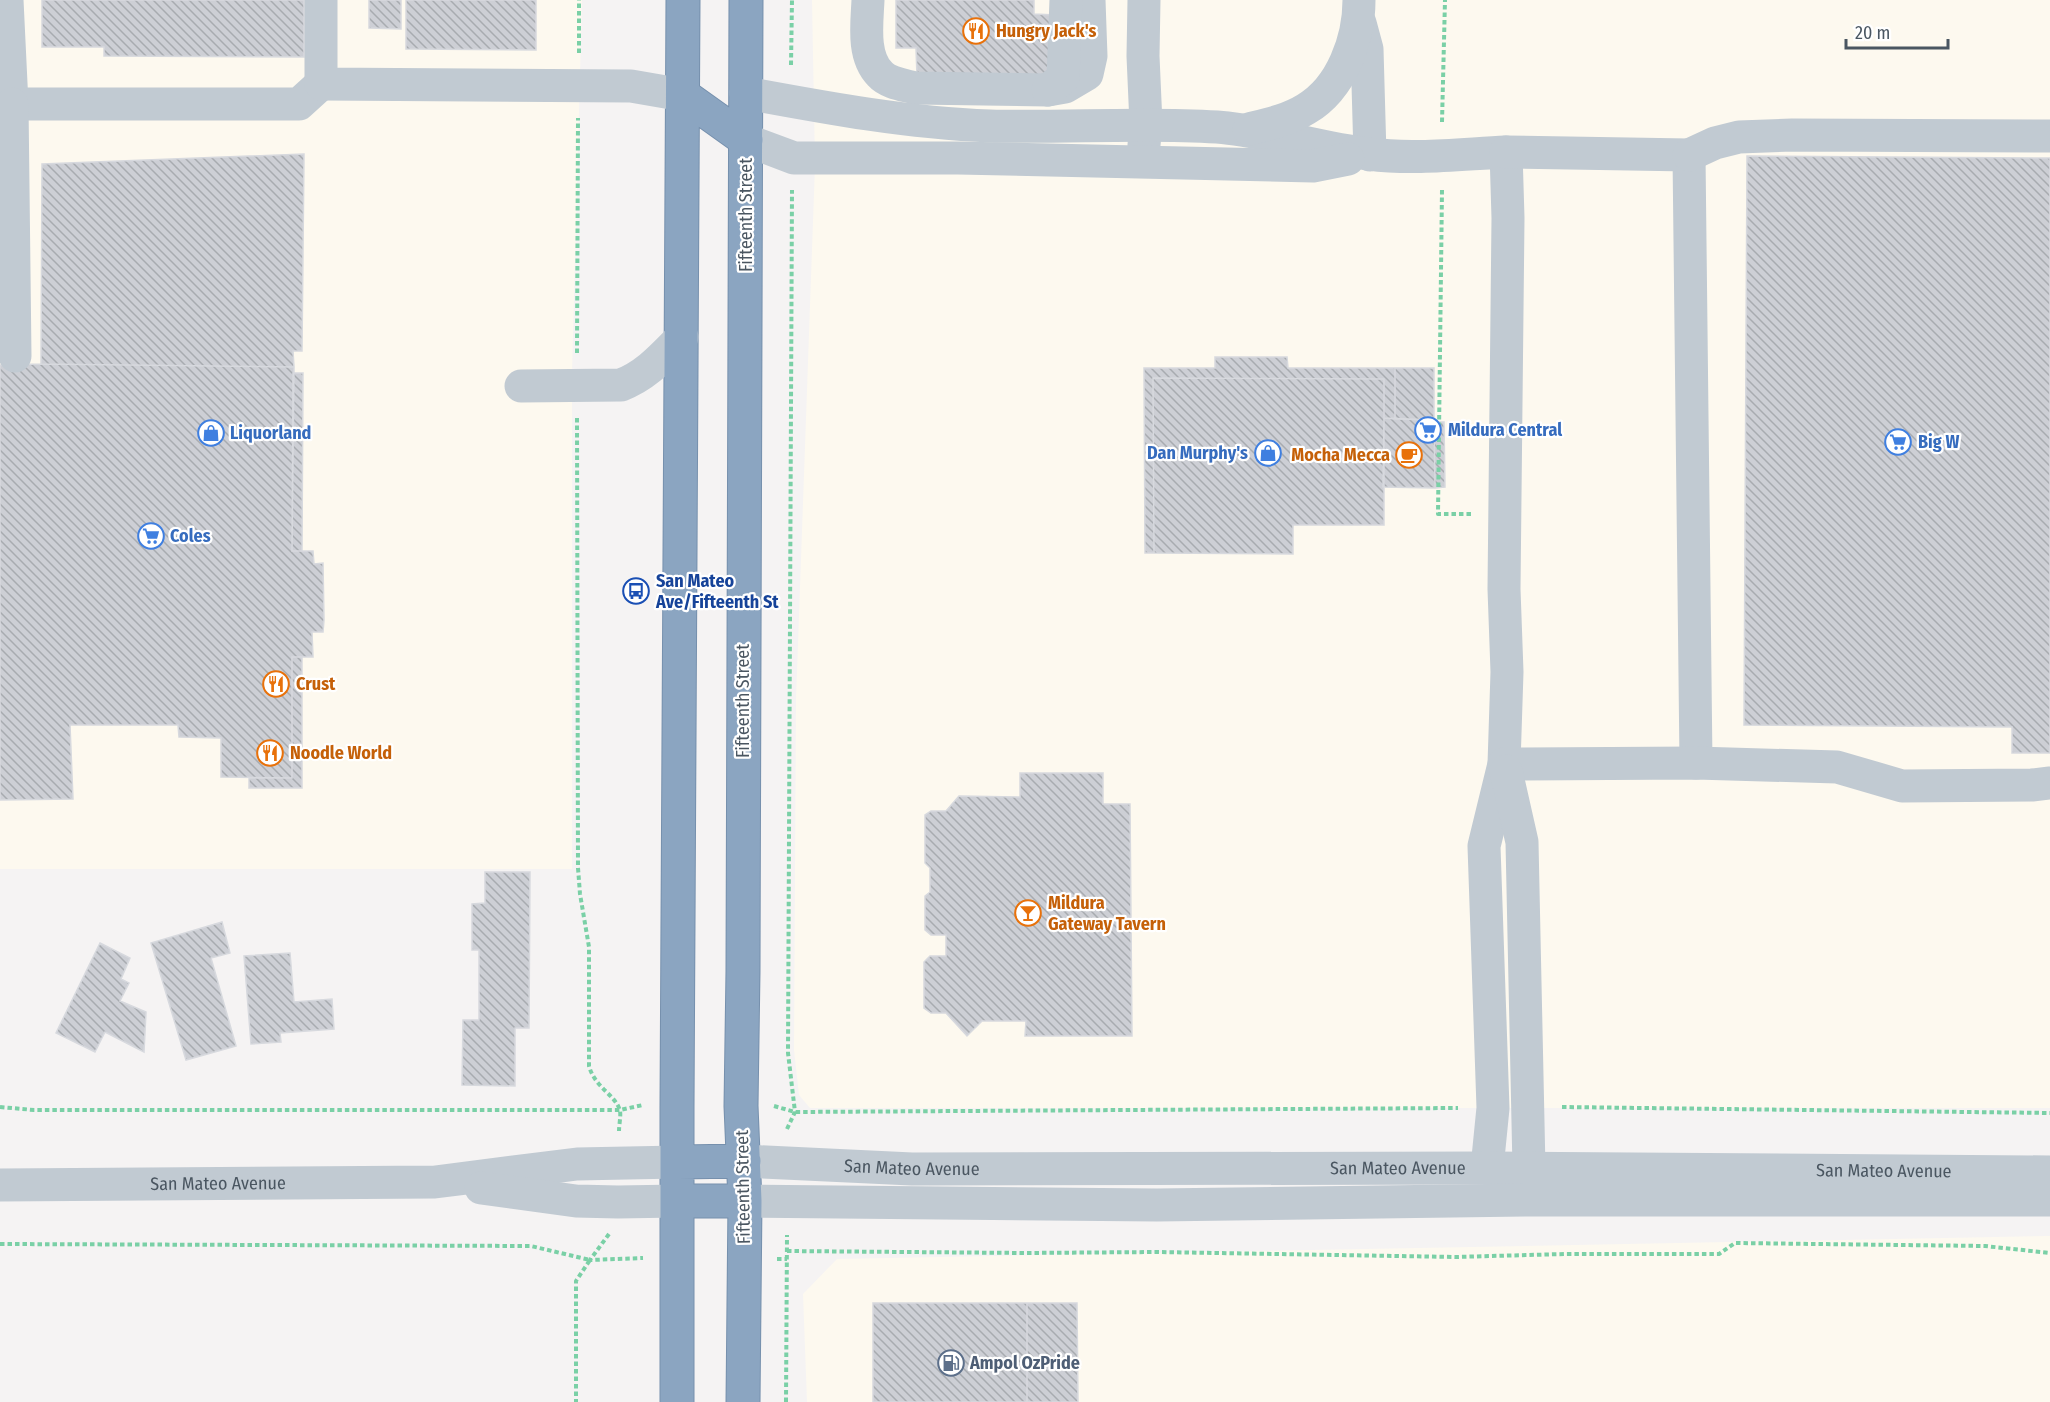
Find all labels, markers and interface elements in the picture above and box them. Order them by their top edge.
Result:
scale bar [1846,12,1948,50]
restaurant icon: Hungry Jack's [961,16,991,46]
place label: Hungry Jack's [996,20,1096,42]
text: 20 m [1855,22,1890,44]
street label: Fifteenth Street [735,158,757,272]
supermarket icon: Mildura Central [1413,415,1443,445]
shop icon: Liquorland [196,418,226,448]
place label: Mildura Central [1448,419,1562,441]
place label: Liquorland [230,422,311,444]
supermarket icon: Big W [1883,427,1913,457]
place label: Big W [1918,431,1959,453]
shop icon: Dan Murphy's [1253,438,1283,468]
cafe icon: Mocha Mecca [1394,440,1424,470]
place label: Dan Murphy's [1147,442,1248,464]
place label: Mocha Mecca [1291,444,1390,466]
supermarket icon: Coles [136,521,166,551]
place label: Coles [170,525,211,547]
place label: San Mateo Ave/Fifteenth St [655,570,779,613]
bus stop icon: San Mateo Ave/Fifteenth St [621,576,651,606]
street label: Fifteenth Street [732,644,754,758]
restaurant icon: Crust [261,669,291,699]
place label: Crust [296,673,336,695]
restaurant icon: Noodle World [255,738,285,768]
place label: Noodle World [290,742,392,764]
place label: Mildura Gateway Tavern [1048,892,1166,935]
bar icon: Mildura Gateway Tavern [1013,898,1043,928]
street label: Fifteenth Street [731,1130,755,1244]
street label: San Mateo Avenue [844,1155,980,1180]
street label: San Mateo Avenue [1330,1157,1466,1179]
street label: San Mateo Avenue [1816,1159,1952,1182]
street label: San Mateo Avenue [150,1172,286,1195]
fuel station icon: Ampol OzPride [936,1348,966,1378]
place label: Ampol OzPride [969,1352,1080,1374]

